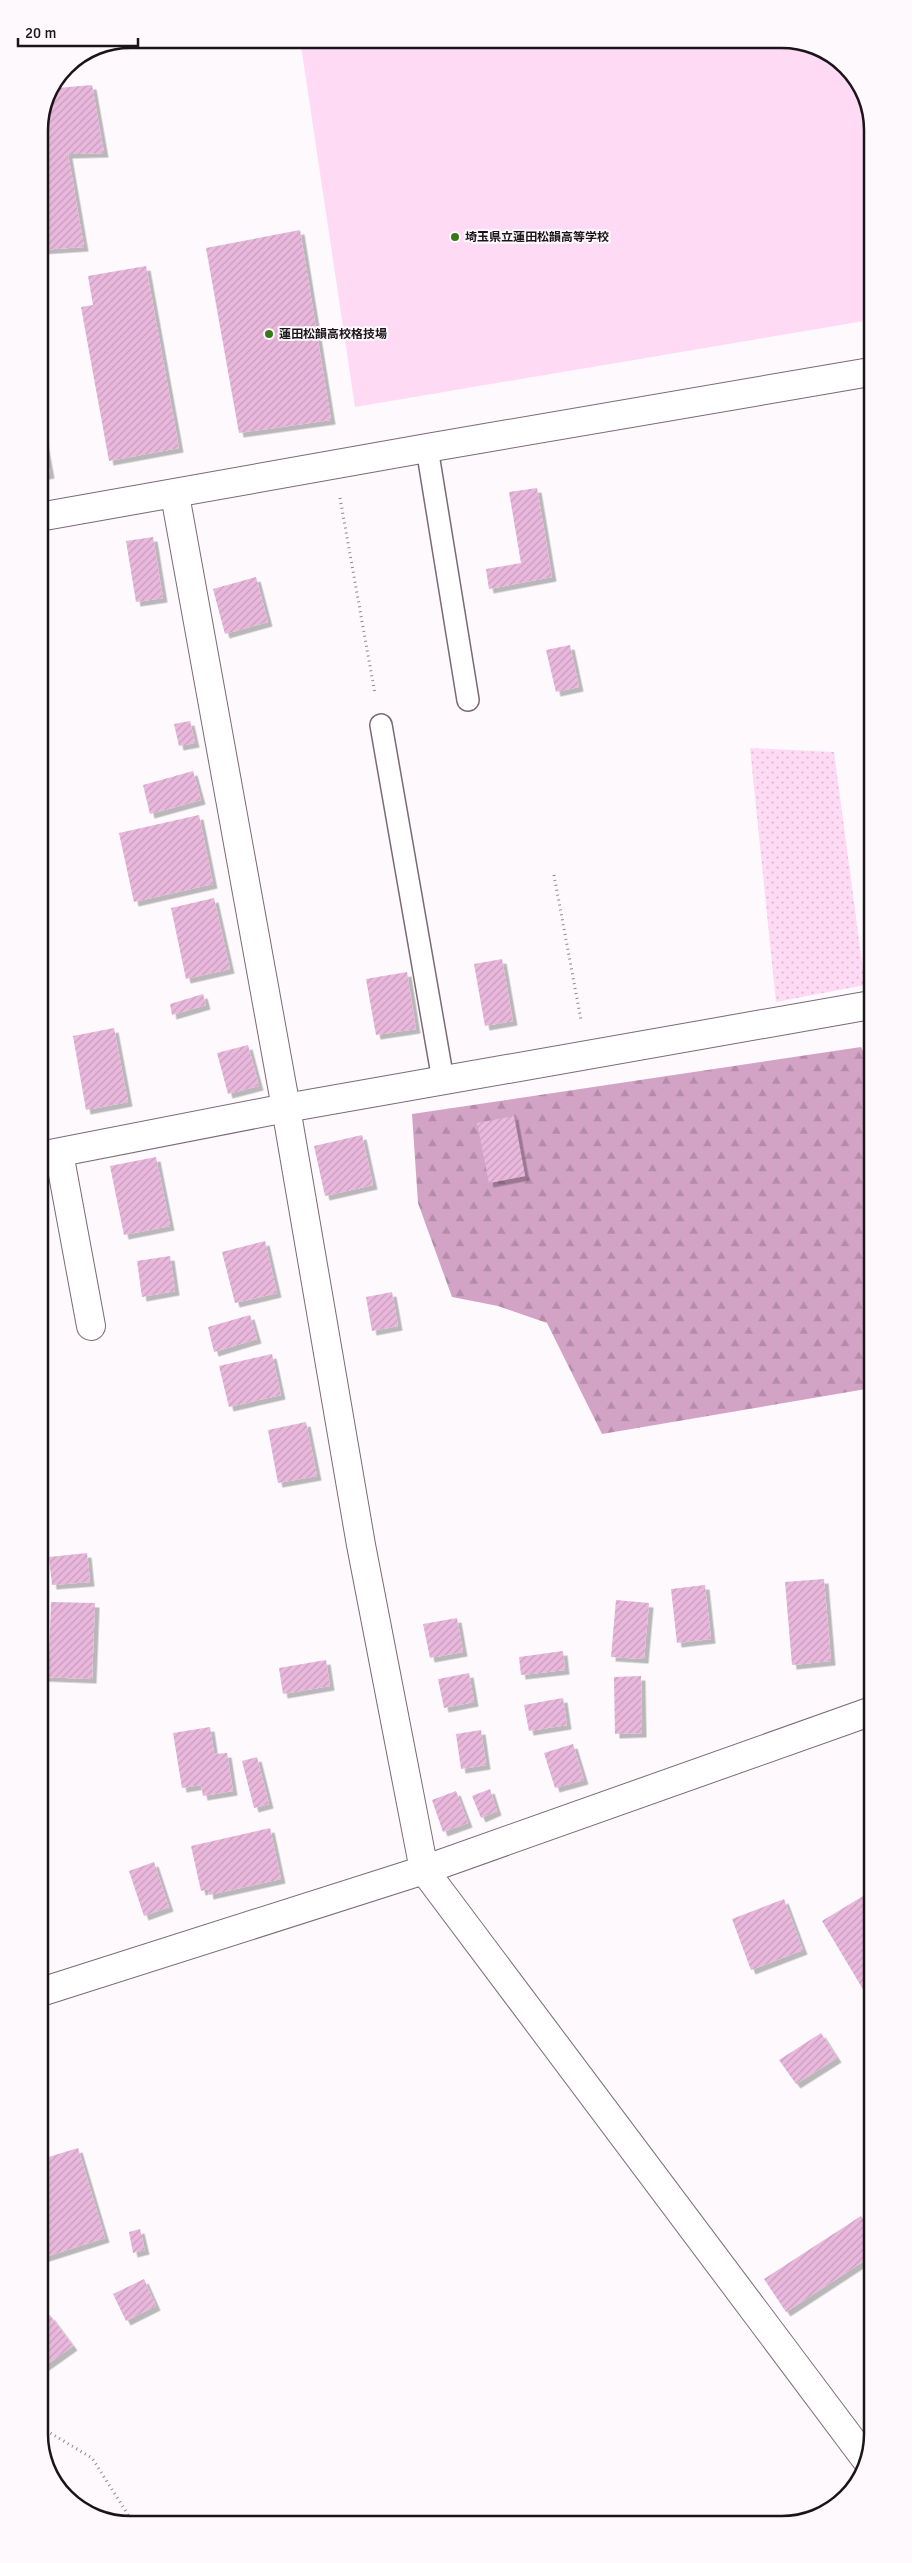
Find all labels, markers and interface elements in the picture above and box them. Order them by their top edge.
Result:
scale bar [18,15,138,47]
text: 20 m [25,24,56,42]
place label: 埼玉県立蓮田松韻高等学校 [465,230,609,245]
marker: 埼玉県立蓮田松韻高等学校 [449,231,461,243]
place label: 蓮田松韻高校格技場 [279,327,387,342]
marker: 蓮田松韻高校格技場 [263,328,275,340]

